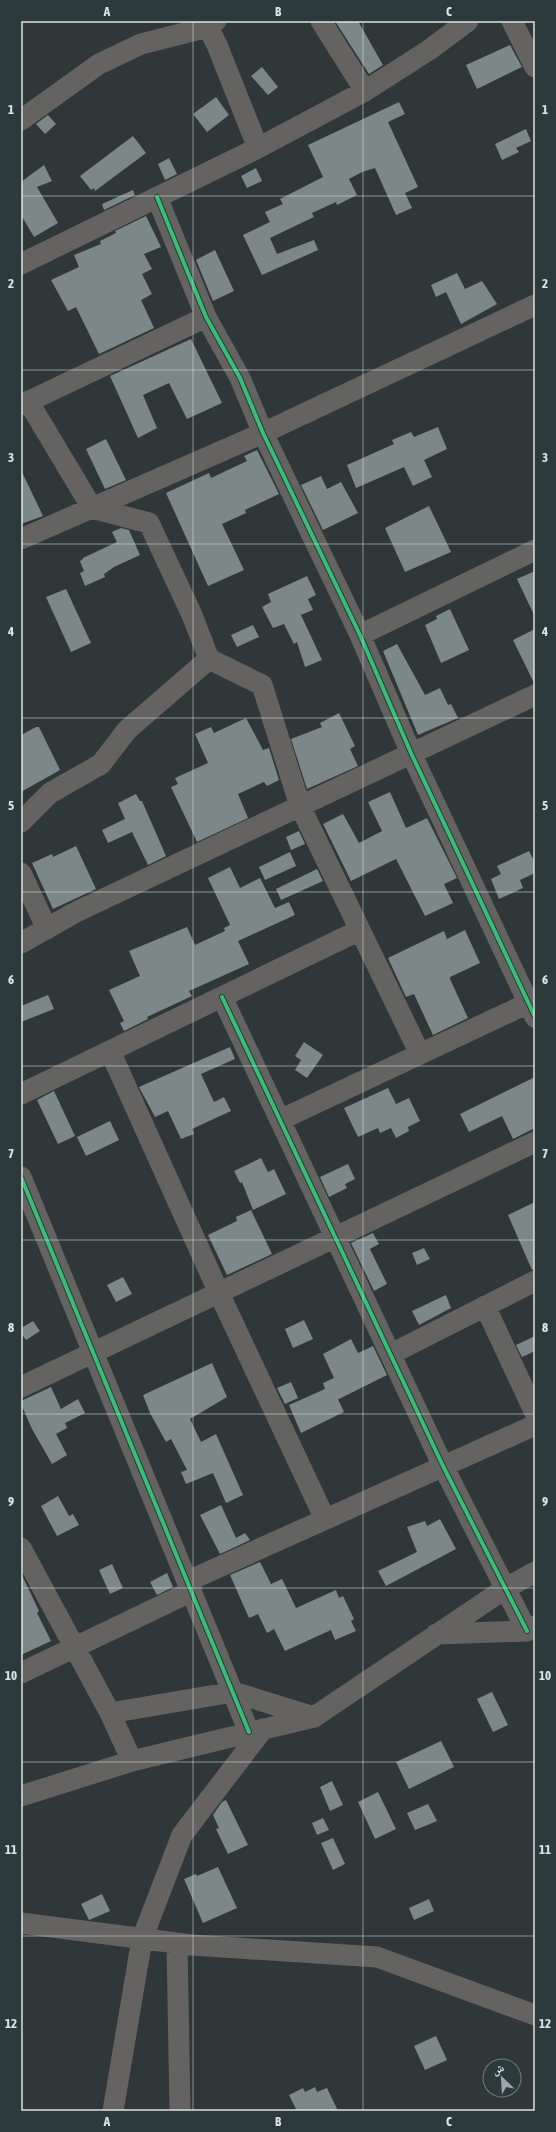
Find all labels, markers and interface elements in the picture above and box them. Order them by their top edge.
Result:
text: A [103,4,111,19]
text: B [275,4,282,19]
text: C [446,4,452,19]
text: 1 [8,102,14,117]
text: 1 [542,102,548,117]
text: 2 [8,276,14,291]
text: 2 [542,276,548,291]
text: 3 [8,450,14,465]
text: 3 [542,450,548,465]
text: 4 [7,624,14,639]
text: 4 [541,624,548,639]
text: 5 [8,798,14,813]
text: 5 [542,798,548,813]
text: 6 [8,972,14,987]
text: 6 [542,972,548,987]
text: 7 [8,1146,14,1161]
text: 7 [542,1146,548,1161]
text: 8 [8,1320,14,1335]
text: 8 [542,1320,548,1335]
text: 9 [8,1494,14,1509]
text: 9 [542,1494,548,1509]
text: 10 [5,1668,17,1683]
text: 10 [539,1668,551,1683]
text: 11 [5,1842,17,1857]
text: 11 [539,1842,551,1857]
text: 12 [5,2016,17,2031]
text: 12 [539,2016,551,2031]
north arrow [482,2058,522,2098]
text: ش [490,2061,507,2079]
text: A [103,2114,111,2129]
text: B [275,2114,282,2129]
text: C [446,2114,452,2129]

